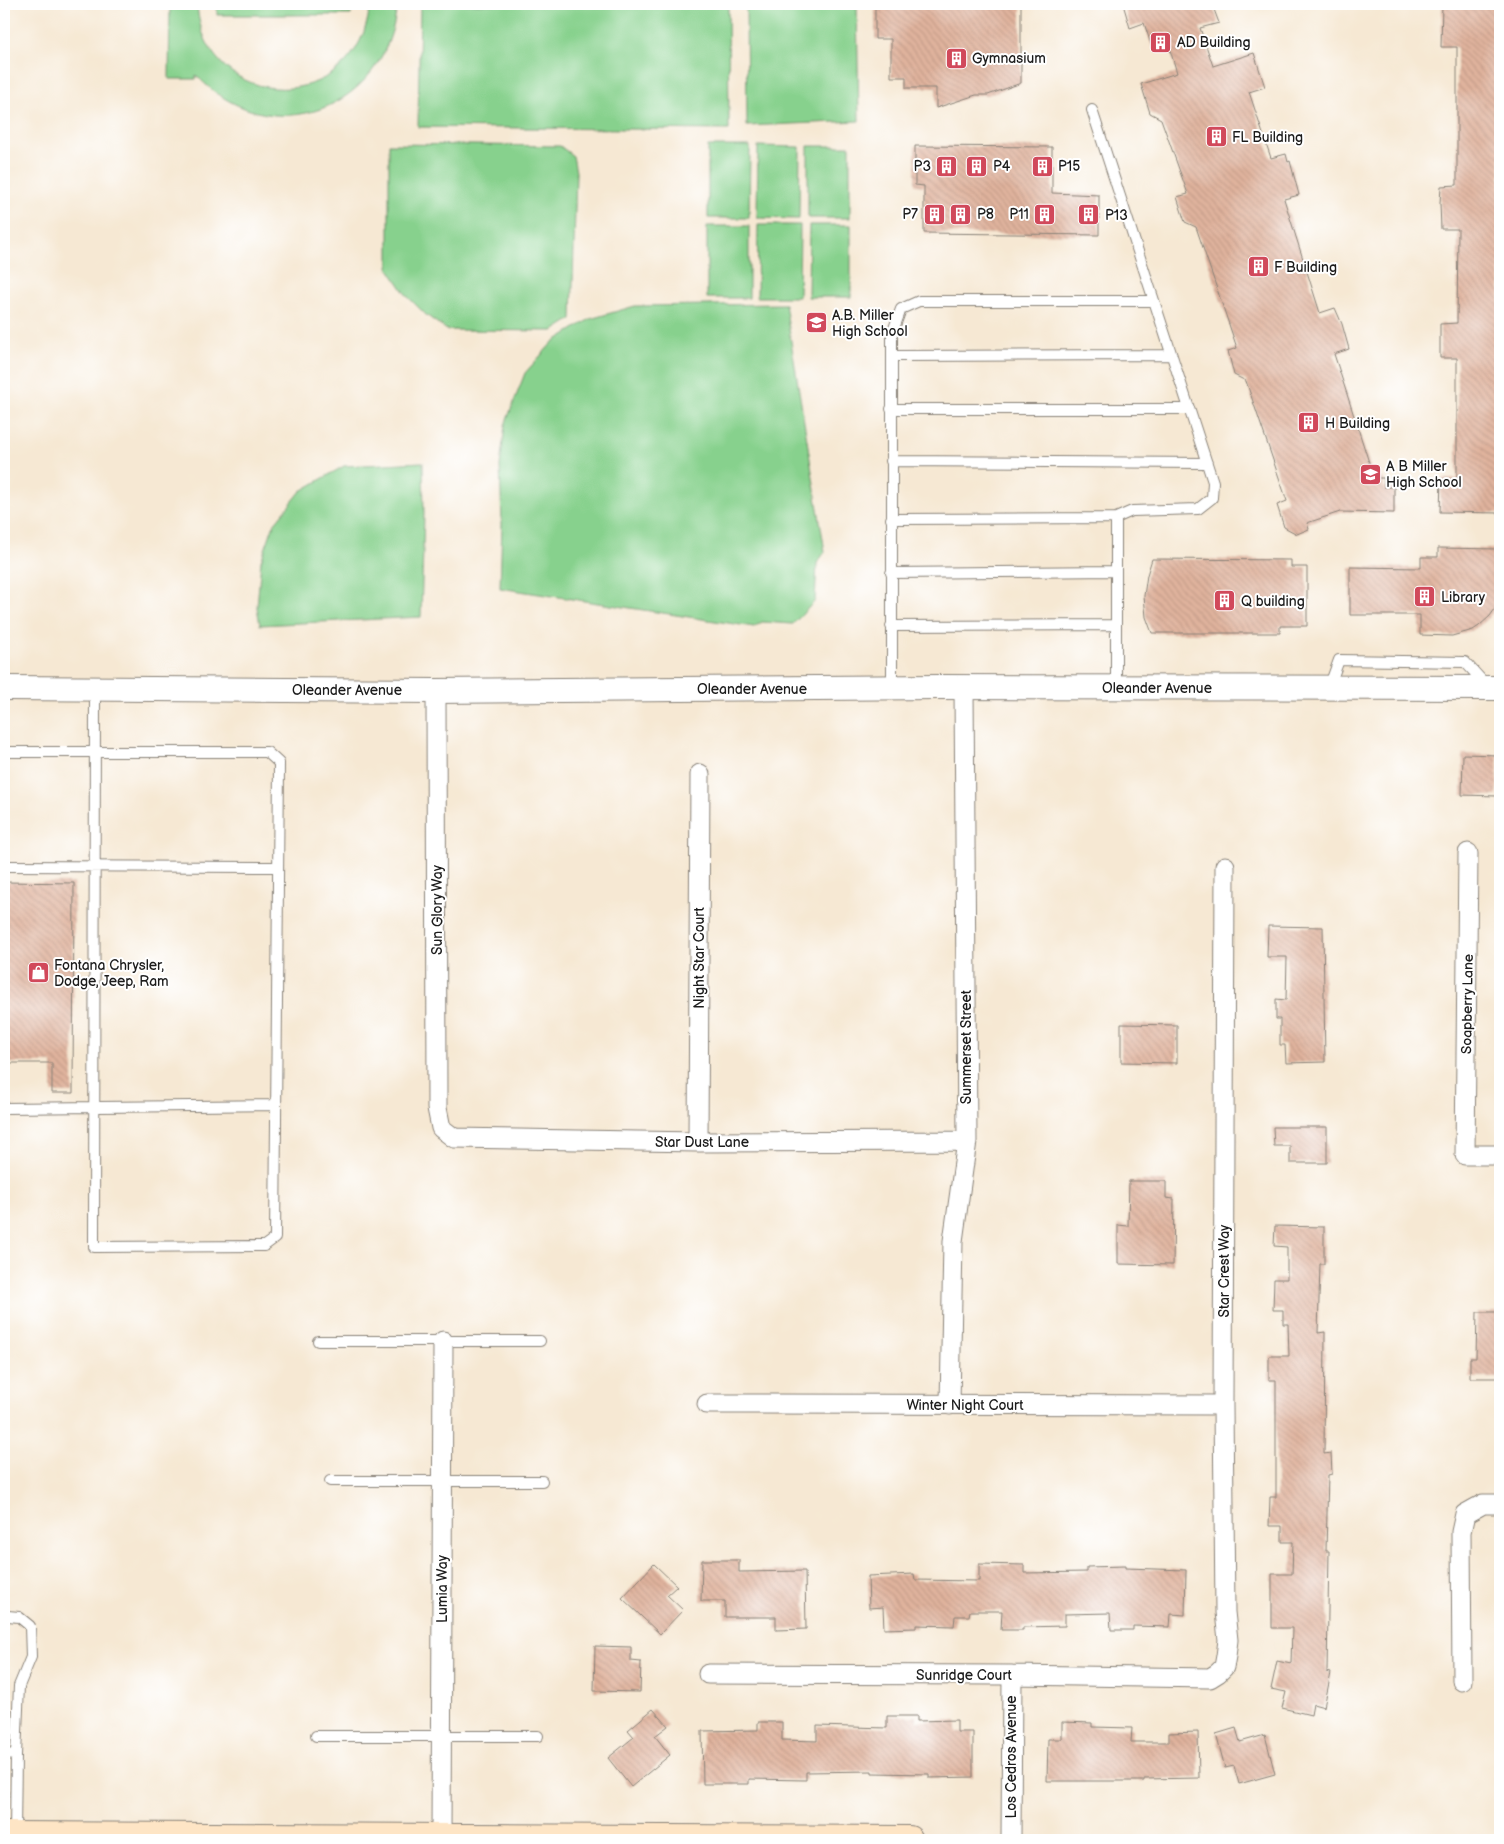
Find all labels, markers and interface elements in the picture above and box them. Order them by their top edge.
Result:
building icon: AD Building [1149,30,1173,54]
place label: AD Building [1177,34,1251,51]
building icon: Gymnasium [944,46,968,70]
place label: Gymnasium [972,50,1046,67]
building icon: FL Building [1204,125,1228,149]
place label: FL Building [1232,129,1303,146]
building icon: P3 [935,154,959,178]
building icon: P4 [965,154,989,178]
building icon: P15 [1030,154,1054,178]
place label: P3 [914,158,931,175]
place label: P4 [993,158,1011,175]
place label: P15 [1058,158,1080,175]
building icon: P7 [922,202,946,226]
building icon: P8 [949,202,973,226]
building icon: P11 [1033,202,1057,226]
building icon: P13 [1077,203,1101,227]
place label: P7 [902,206,918,223]
place label: P8 [977,206,994,223]
place label: P11 [1009,206,1029,223]
place label: P13 [1105,207,1128,224]
building icon: F Building [1246,255,1270,279]
place label: F Building [1274,259,1337,276]
place label: A.B. Miller High School [832,307,908,340]
school or university icon: A.B. Miller High School [804,311,828,335]
building icon: H Building [1297,411,1321,435]
place label: H Building [1325,415,1390,432]
place label: A B Miller High School [1386,458,1462,491]
school or university icon: A B Miller High School [1358,462,1382,486]
building icon: Library [1413,585,1437,609]
building icon: Q building [1213,589,1237,613]
place label: Library [1441,589,1486,606]
place label: Q building [1241,593,1305,610]
street label: Oleander Avenue [1102,680,1212,697]
street label: Oleander Avenue [697,681,807,698]
street label: Oleander Avenue [292,682,402,699]
street label: Sun Glory Way [429,864,446,955]
street label: Night Star Court [691,907,708,1009]
street label: Soapberry Lane [1458,954,1477,1054]
place label: Fontana Chrysler, Dodge, Jeep, Ram [54,957,169,990]
shop icon: Fontana Chrysler, Dodge, Jeep, Ram [26,961,50,985]
street label: Summerset Street [958,989,975,1104]
street label: Star Dust Lane [655,1134,749,1151]
street label: Star Crest Way [1216,1224,1233,1317]
street label: Winter Night Court [906,1397,1024,1414]
street label: Lumia Way [434,1554,451,1623]
street label: Sunridge Court [916,1667,1013,1684]
street label: Los Cedros Avenue [1003,1696,1020,1819]

